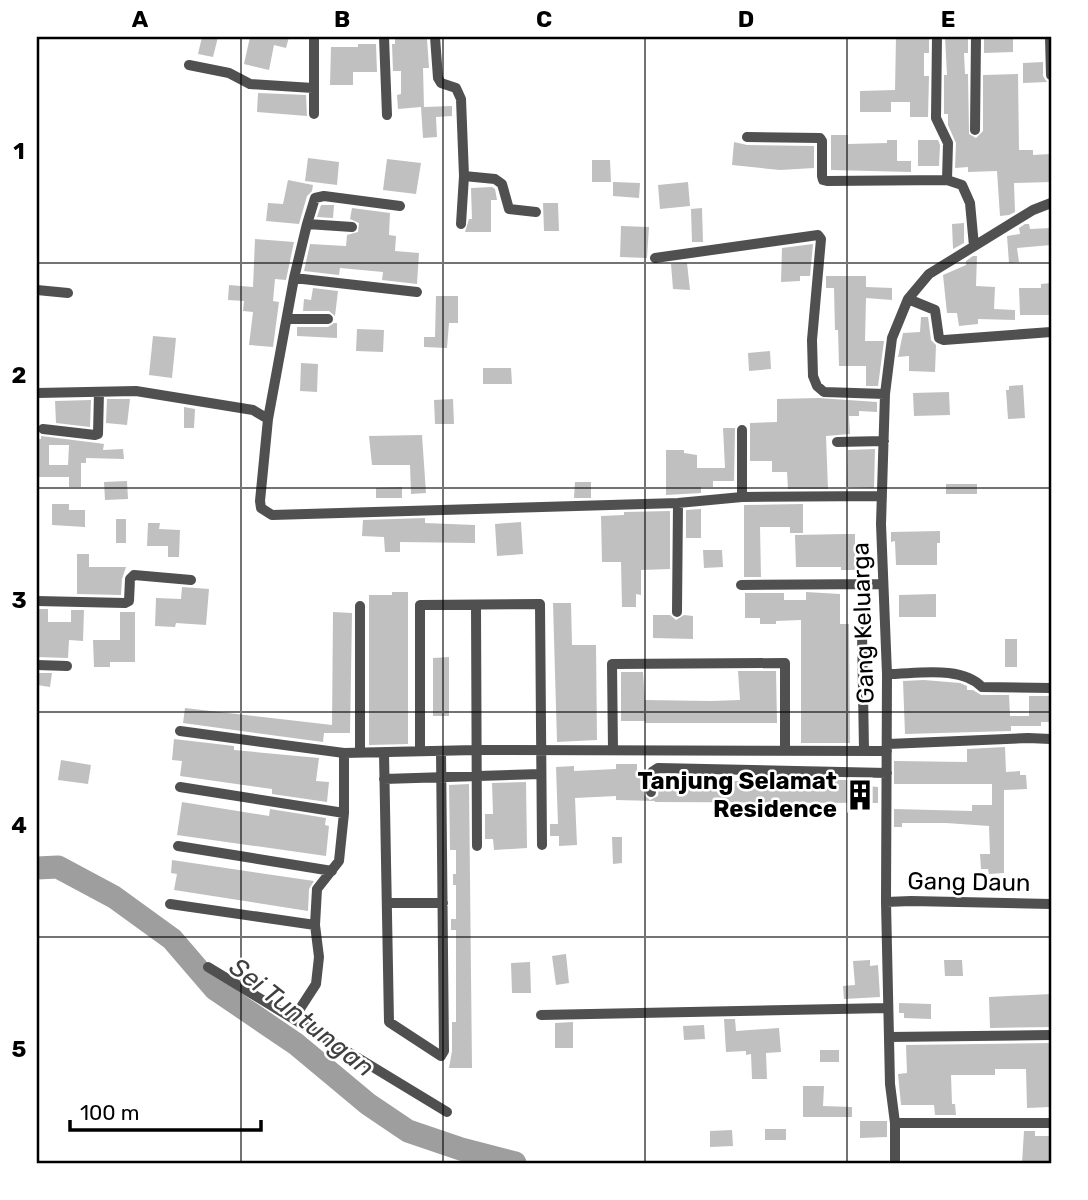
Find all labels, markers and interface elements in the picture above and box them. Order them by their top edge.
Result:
text: A [132,5,149,33]
text: B [334,5,350,33]
text: C [536,5,552,33]
text: D [738,5,754,33]
text: E [941,5,955,33]
text: 1 [13,137,25,165]
text: 2 [12,361,26,389]
street label: Gang Keluarga [846,542,880,704]
text: 3 [11,586,27,614]
place label: Tanjung Selamat Residence [638,767,837,823]
building icon: Tanjung Selamat Residence [843,778,877,812]
text: 4 [11,811,27,839]
street label: Gang Daun [907,867,1031,897]
water label: Sei Tuntungan [223,951,380,1084]
text: 5 [12,1035,27,1063]
scale bar [70,1088,261,1132]
text: 100 m [80,1100,139,1125]

